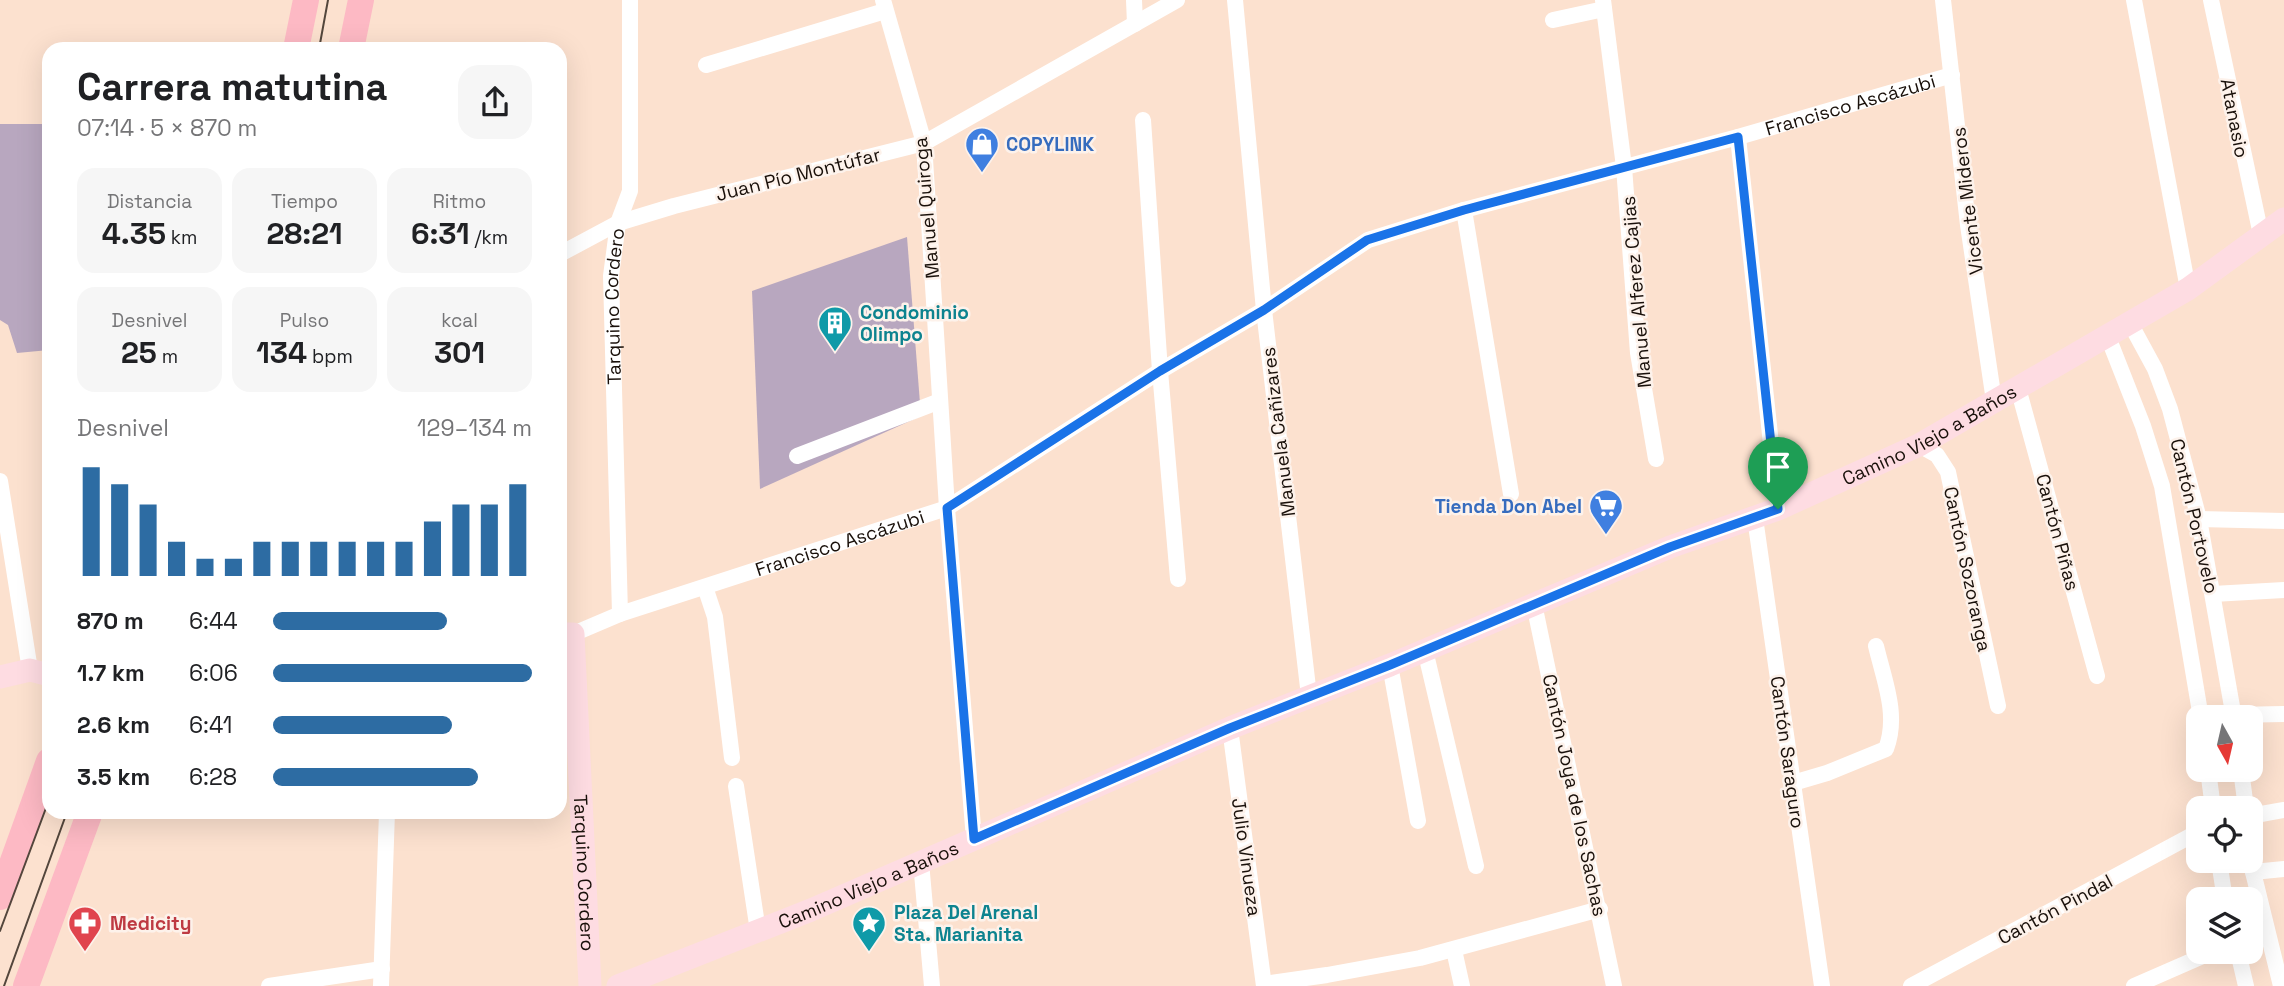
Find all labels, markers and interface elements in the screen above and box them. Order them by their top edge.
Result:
text: Carrera matutina [77,63,388,111]
button: share [458,65,532,139]
street label: Francisco Ascázubi [1762,68,1939,141]
street label: Atanasio [2215,76,2254,160]
text: 07:14 · 5 × 870 m [77,113,257,143]
shop icon: COPYLINK [963,125,1001,174]
street label: Vicente Mideros [1946,126,1989,276]
place label: COPYLINK [1006,132,1094,157]
street label: Manuel Quiroga [908,136,945,280]
street label: Juan Pío Montúfar [713,142,883,207]
text: Distancia [107,189,192,214]
text: Tiempo [271,189,338,214]
text: Ritmo [433,189,486,214]
street label: Manuel Alferez Cajias [1616,195,1657,389]
text: 4.35 [102,214,166,253]
text: 28:21 [266,214,343,253]
text: 6:31 [411,214,470,253]
text: km [166,225,197,250]
text: /km [470,225,508,250]
street label: Tarquino Cordero [599,226,630,385]
place label: Condominio Olimpo [860,300,969,347]
building icon: Condominio Olimpo [816,304,854,353]
text: Desnivel [112,308,187,333]
text: Pulso [280,308,329,333]
text: kcal [441,308,478,333]
text: 25 [121,333,157,372]
text: 134 [256,333,307,372]
text: 301 [434,333,485,372]
text: m [157,344,178,369]
text: bpm [307,344,353,369]
street label: Manuela Cañizares [1256,346,1301,518]
street label: Camino Viejo a Baños [1838,379,2021,491]
text: Desnivel [77,413,169,443]
text: 129–134 m [417,413,532,443]
street label: Cantón Portovelo [2165,436,2225,596]
pin [1748,437,1808,509]
icon: arrive [1759,448,1797,486]
street label: Cantón Piñas [2030,471,2085,593]
street label: Cantón Sozoranga [1938,484,1997,654]
supermarket icon: Tienda Don Abel [1587,487,1625,536]
place label: Tienda Don Abel [1435,494,1582,519]
street label: Francisco Ascázubi [752,504,928,582]
text: 870 m [77,606,144,636]
text: 6:44 [189,606,238,636]
text: 1.7 km [77,658,145,688]
text: 6:06 [189,658,238,688]
street label: Cantón Joya de los Sachas [1537,672,1612,918]
street label: Cantón Saraguro [1764,674,1811,830]
north arrow [2186,705,2263,782]
map controls [2186,705,2263,964]
text: 2.6 km [77,710,150,740]
text: 6:41 [189,710,232,740]
text: 3.5 km [77,762,150,792]
text: 6:28 [189,762,237,792]
street label: Tarquino Cordero [568,794,600,952]
street label: Julio Vinueza [1226,796,1267,918]
button: locate [2186,796,2263,873]
street label: Camino Viejo a Baños [775,835,963,935]
street label: Cantón Pindal [1993,869,2117,950]
button: layers [2186,887,2263,964]
place label: Plaza Del Arenal Sta. Marianita [894,900,1038,947]
pharmacy icon: Medicity [66,904,104,953]
place icon: Plaza Del Arenal Sta. Marianita [850,904,888,953]
place label: Medicity [110,911,191,936]

